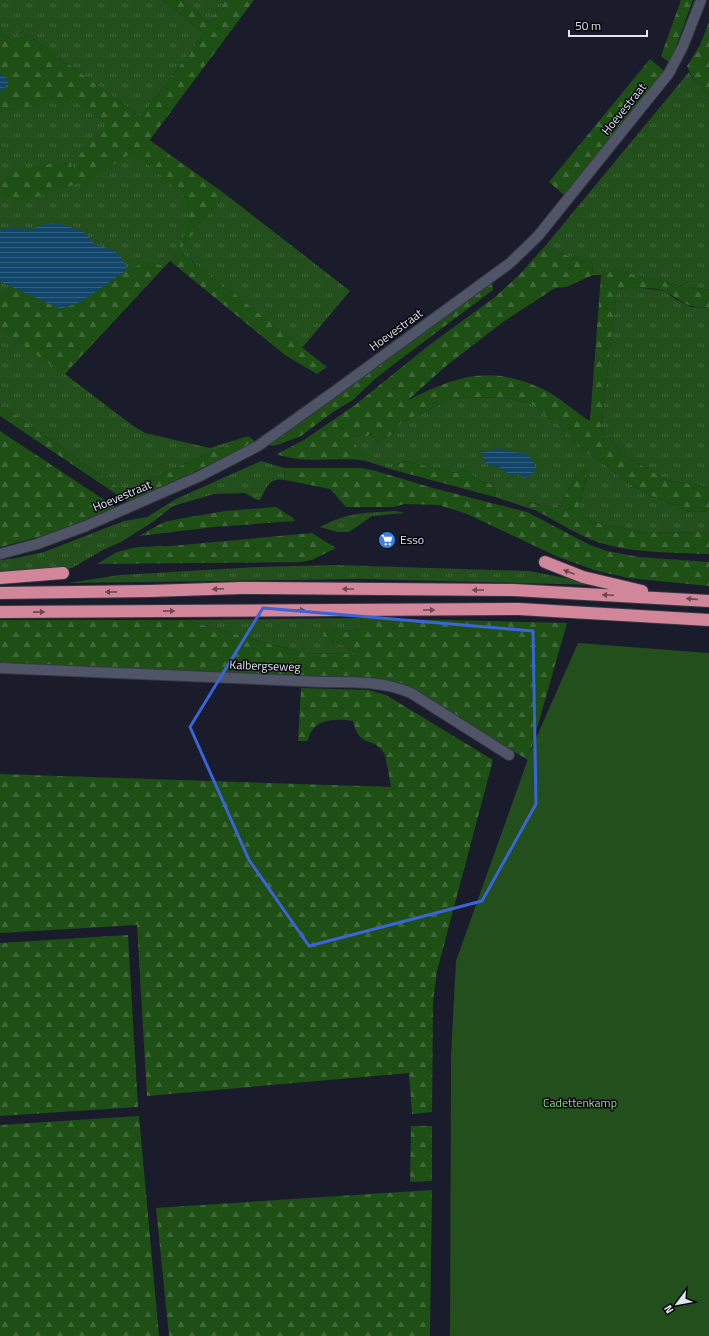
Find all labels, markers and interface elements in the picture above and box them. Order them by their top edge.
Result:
scale bar [569,12,647,38]
text: 50 m [575,16,601,35]
street label: Hoevestraat [597,78,651,139]
street label: Hoevestraat [365,303,427,356]
street label: Hoevestraat [89,474,155,516]
supermarket icon: Esso [377,530,397,550]
place label: Esso [400,530,424,549]
one-way arrow [563,568,575,574]
one-way arrow [212,585,224,592]
one-way arrow [342,585,354,592]
one-way arrow [471,587,484,593]
one-way arrow [104,589,117,595]
one-way arrow [602,591,614,598]
one-way arrow [686,596,698,603]
one-way arrow [163,607,175,614]
one-way arrow [293,607,306,613]
one-way arrow [423,607,436,613]
one-way arrow [33,609,46,615]
street label: Kalbergseweg [229,655,301,676]
park label: Cadettenkamp [543,1093,617,1112]
north arrow [657,1284,697,1324]
text: N [660,1302,677,1317]

